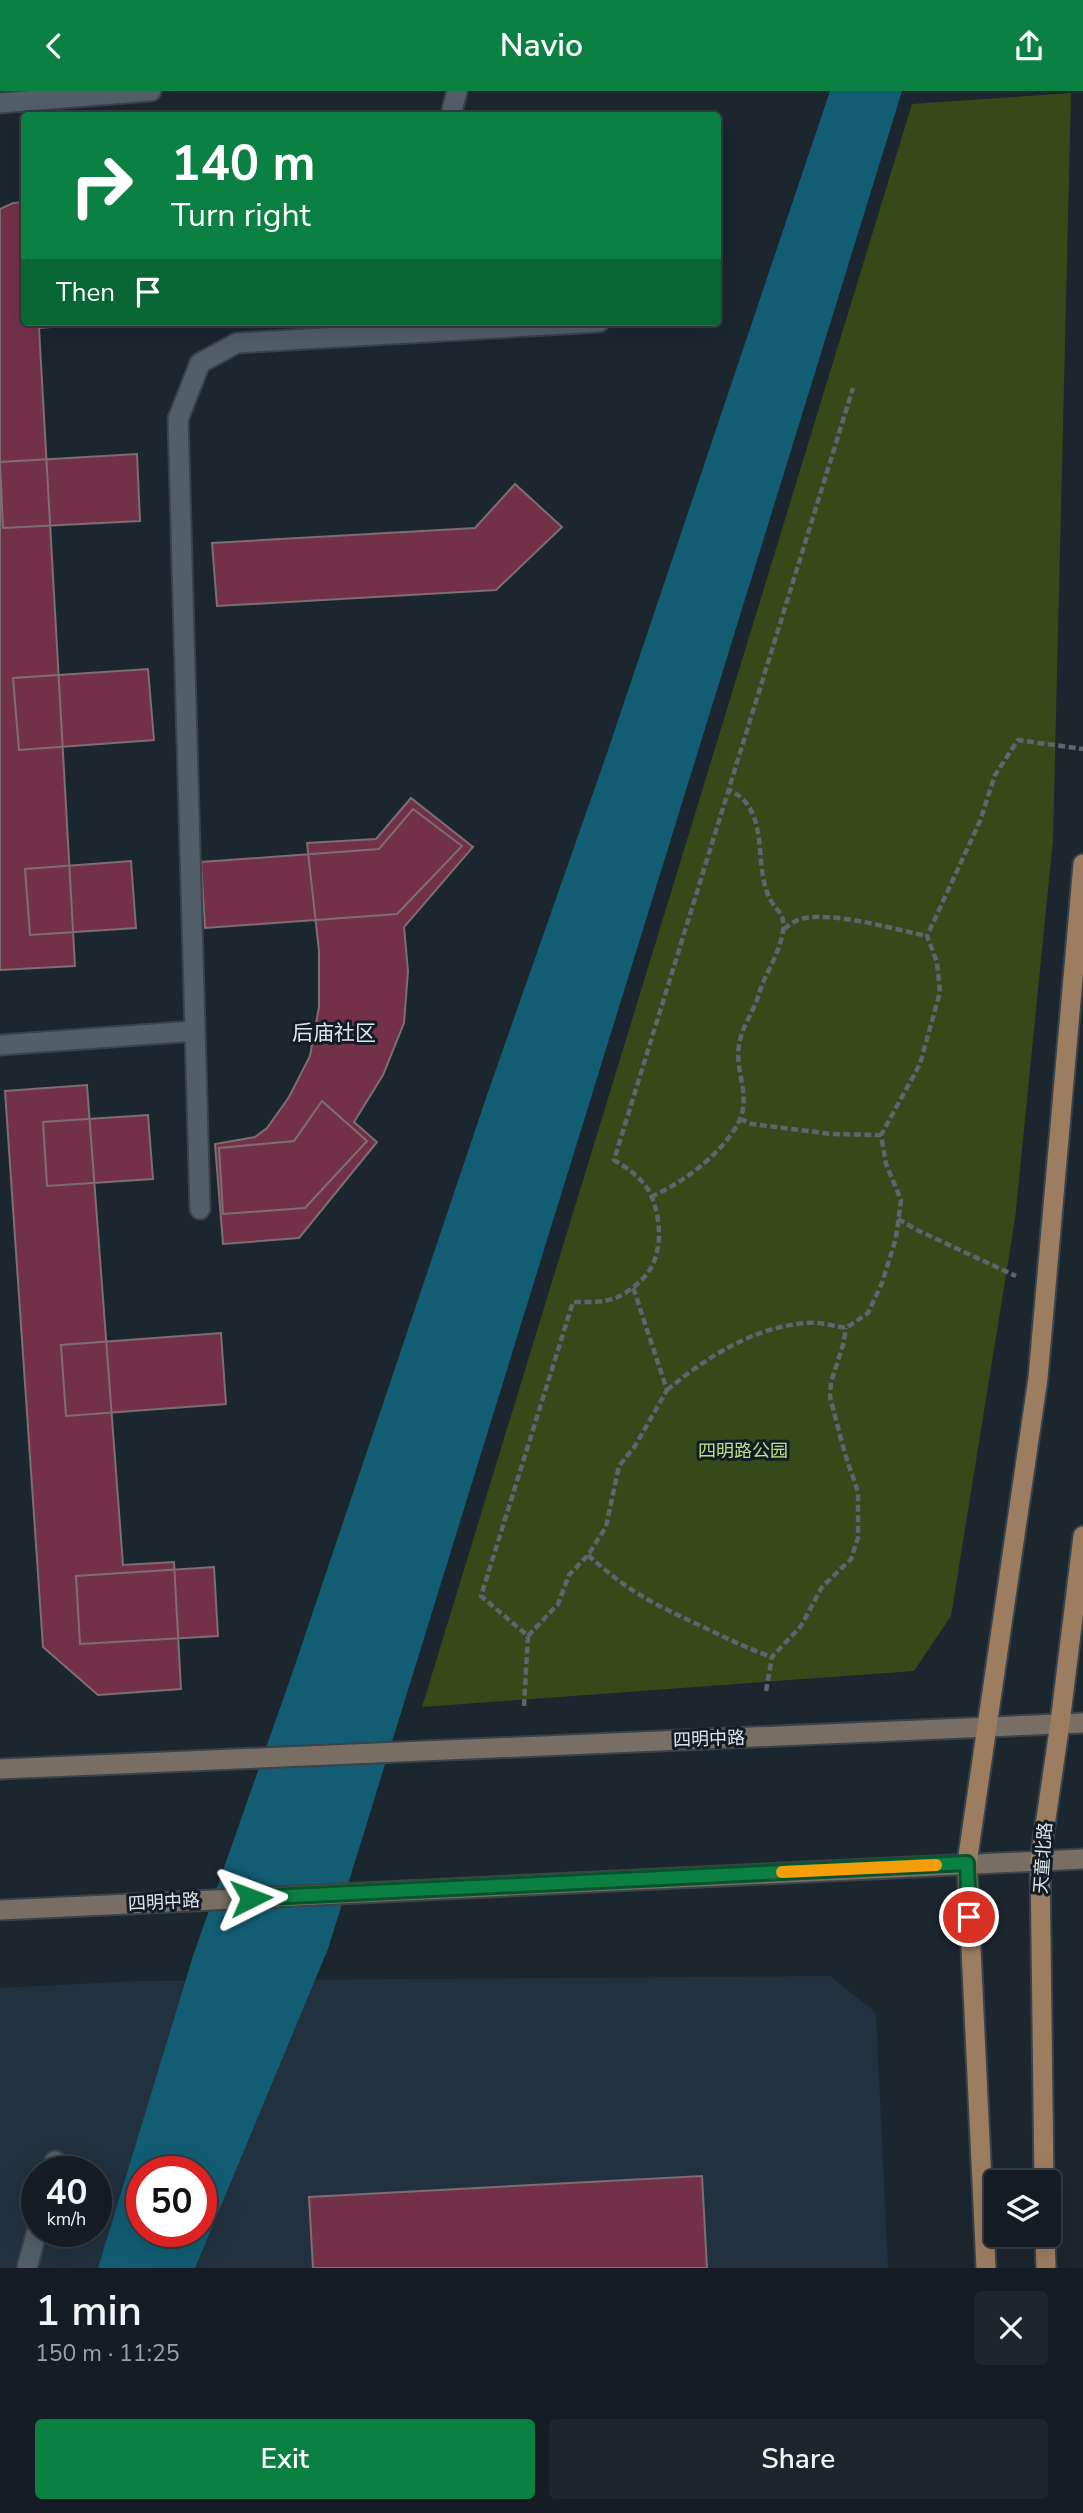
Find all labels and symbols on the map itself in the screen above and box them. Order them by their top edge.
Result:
district label: 后庙社区 [292,1019,376,1047]
park label: 四明路公园 [698,1439,788,1463]
street label: 四明中路 [673,1726,745,1752]
street label: 天童北路 [1029,1821,1057,1895]
position arrow [214,1861,288,1935]
pin [939,1887,999,1947]
street label: 四明中路 [127,1888,201,1916]
speed limit sign: 50 [126,2156,217,2247]

